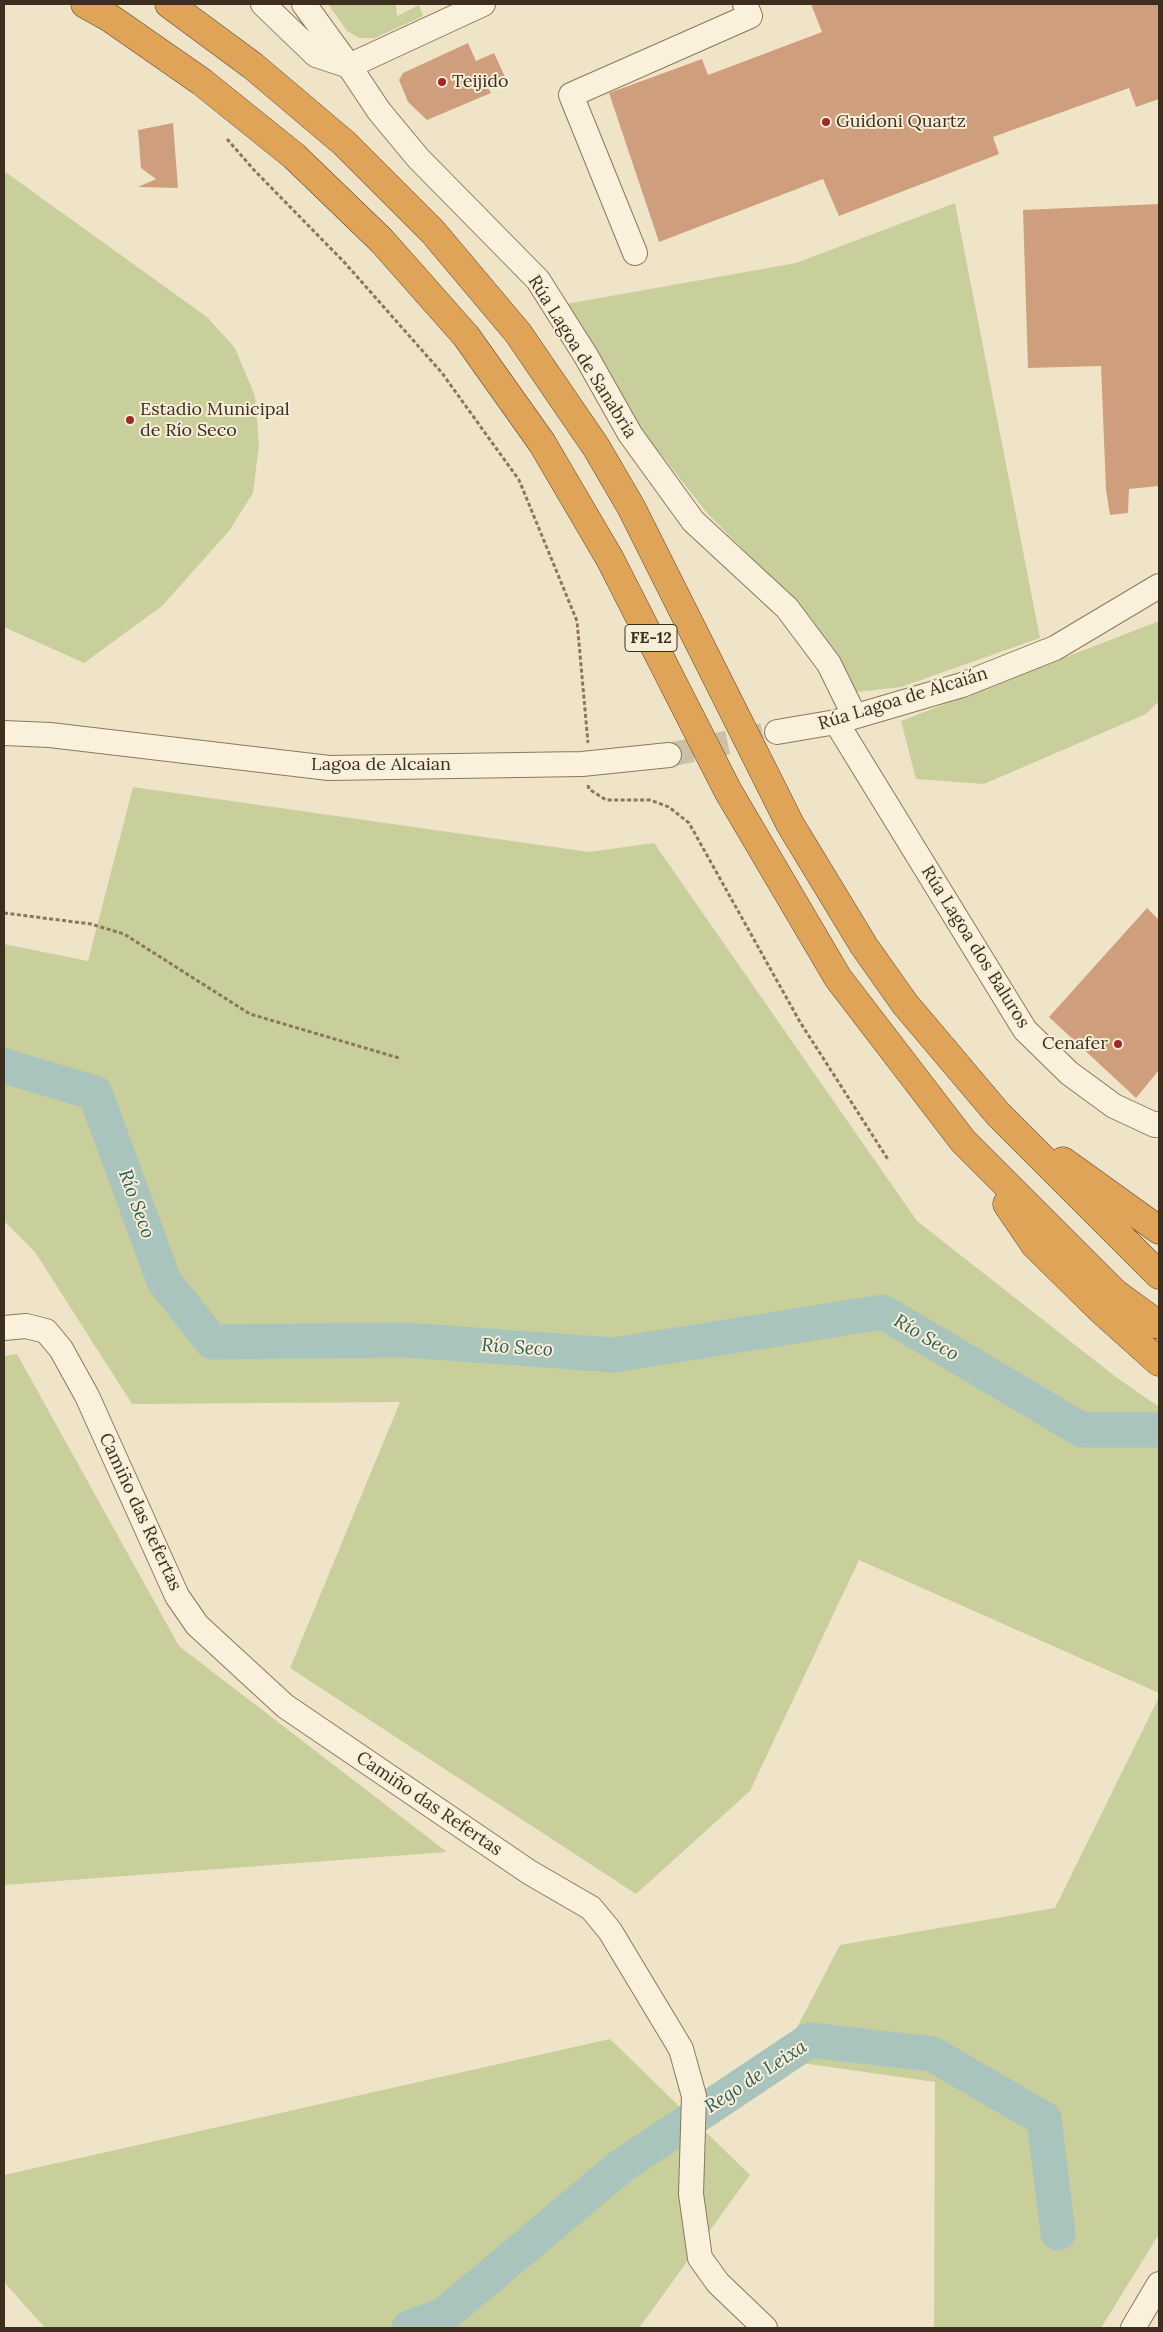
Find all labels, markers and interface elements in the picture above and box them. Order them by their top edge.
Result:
place label: Teijido [452,71,509,93]
marker: Teijido [436,76,448,88]
place label: Guidoni Quartz [836,111,966,133]
marker: Guidoni Quartz [820,116,832,128]
street label: Rúa Lagoa de Sanabria [523,271,641,443]
place label: Estadio Municipal de Río Seco [140,399,290,442]
marker: Estadio Municipal de Río Seco [124,414,136,426]
road number: FE-12 [625,624,677,651]
street label: Rúa Lagoa de Alcaián [816,663,990,735]
street label: Lagoa de Alcaian [311,754,451,776]
street label: Rúa Lagoa dos Baluros [916,862,1034,1032]
place label: Cenafer [1042,1033,1108,1055]
marker: Cenafer [1112,1038,1124,1050]
water label: Río Seco [113,1166,159,1242]
water label: Río Seco [889,1310,963,1366]
water label: Río Seco [480,1334,554,1362]
street label: Camiño das Refertas [94,1430,186,1594]
street label: Camiño das Refertas [352,1747,506,1861]
water label: Rego de Leixa [701,2036,811,2118]

